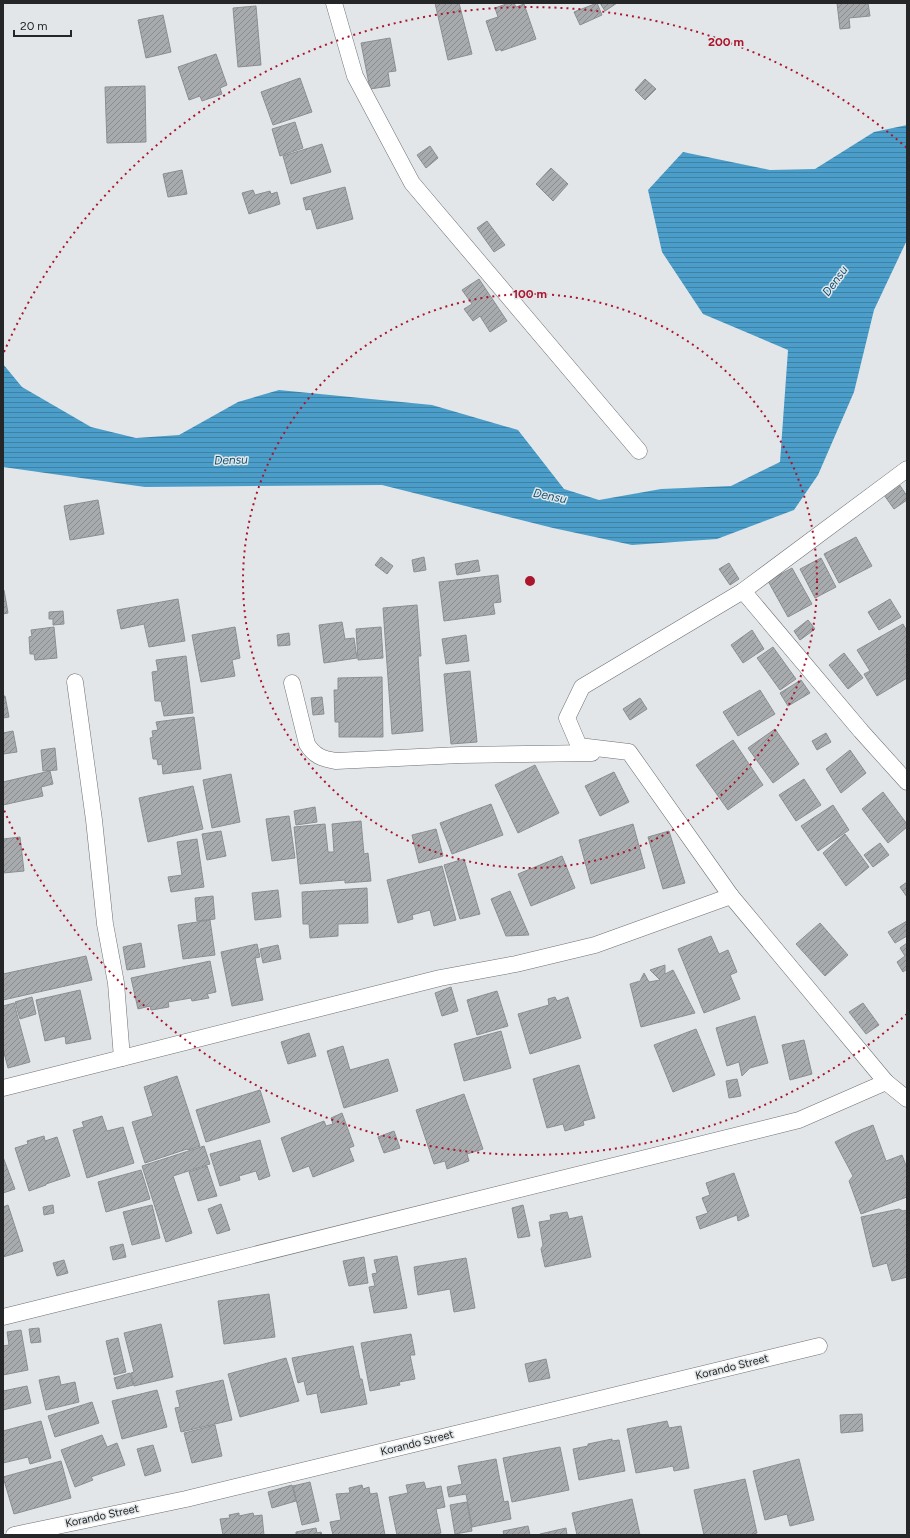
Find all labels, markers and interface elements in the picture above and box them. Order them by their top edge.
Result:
scale bar [14,12,71,38]
text: 20 m [20,19,48,33]
text: 200 m [708,35,744,49]
water label: Densu [819,263,851,299]
text: 100 m [513,287,547,301]
water label: Densu [214,452,248,468]
water label: Densu [532,486,568,506]
centre of rings [523,574,537,588]
street label: Korando Street [694,1352,770,1382]
street label: Korando Street [379,1428,455,1458]
street label: Korando Street [64,1502,140,1530]

